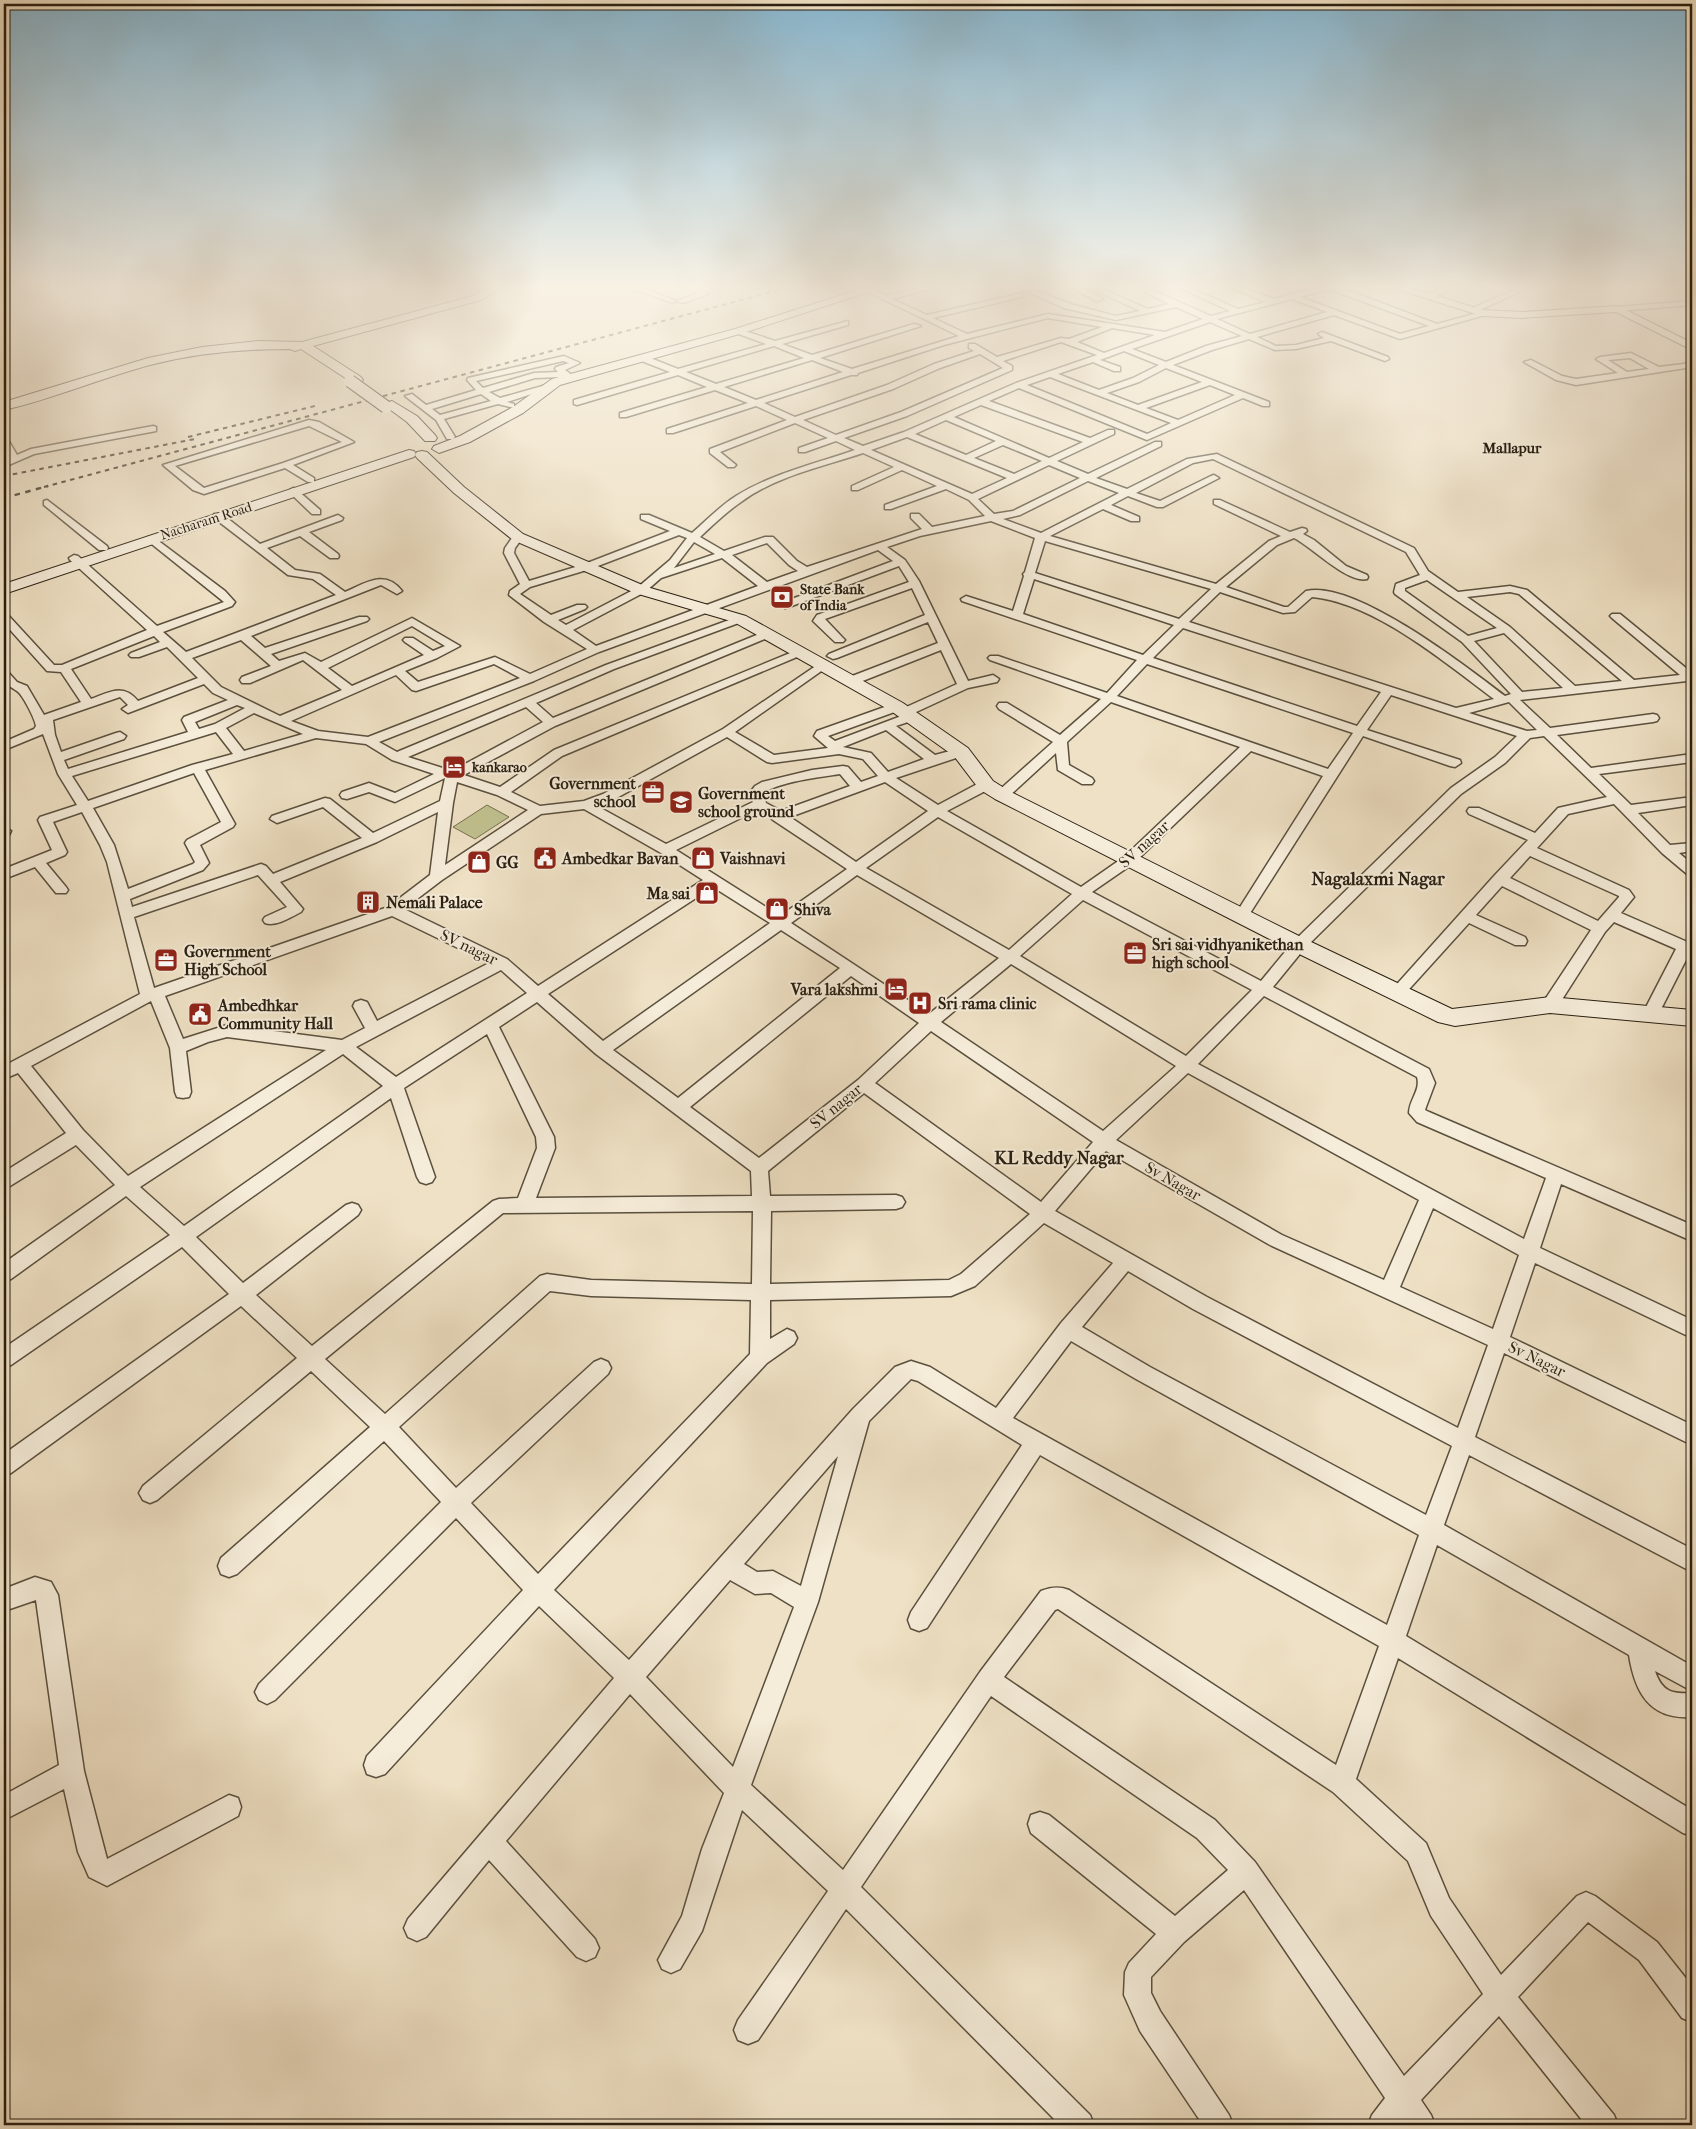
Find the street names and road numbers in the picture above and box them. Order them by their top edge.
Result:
street label: Nacharam Road [158,498,254,544]
street label: SV nagar [1115,816,1173,872]
street label: SV nagar [437,925,501,969]
street label: SV nagar [806,1079,866,1133]
street label: Sv Nagar [1142,1157,1204,1205]
street label: Sv Nagar [1505,1337,1569,1381]

